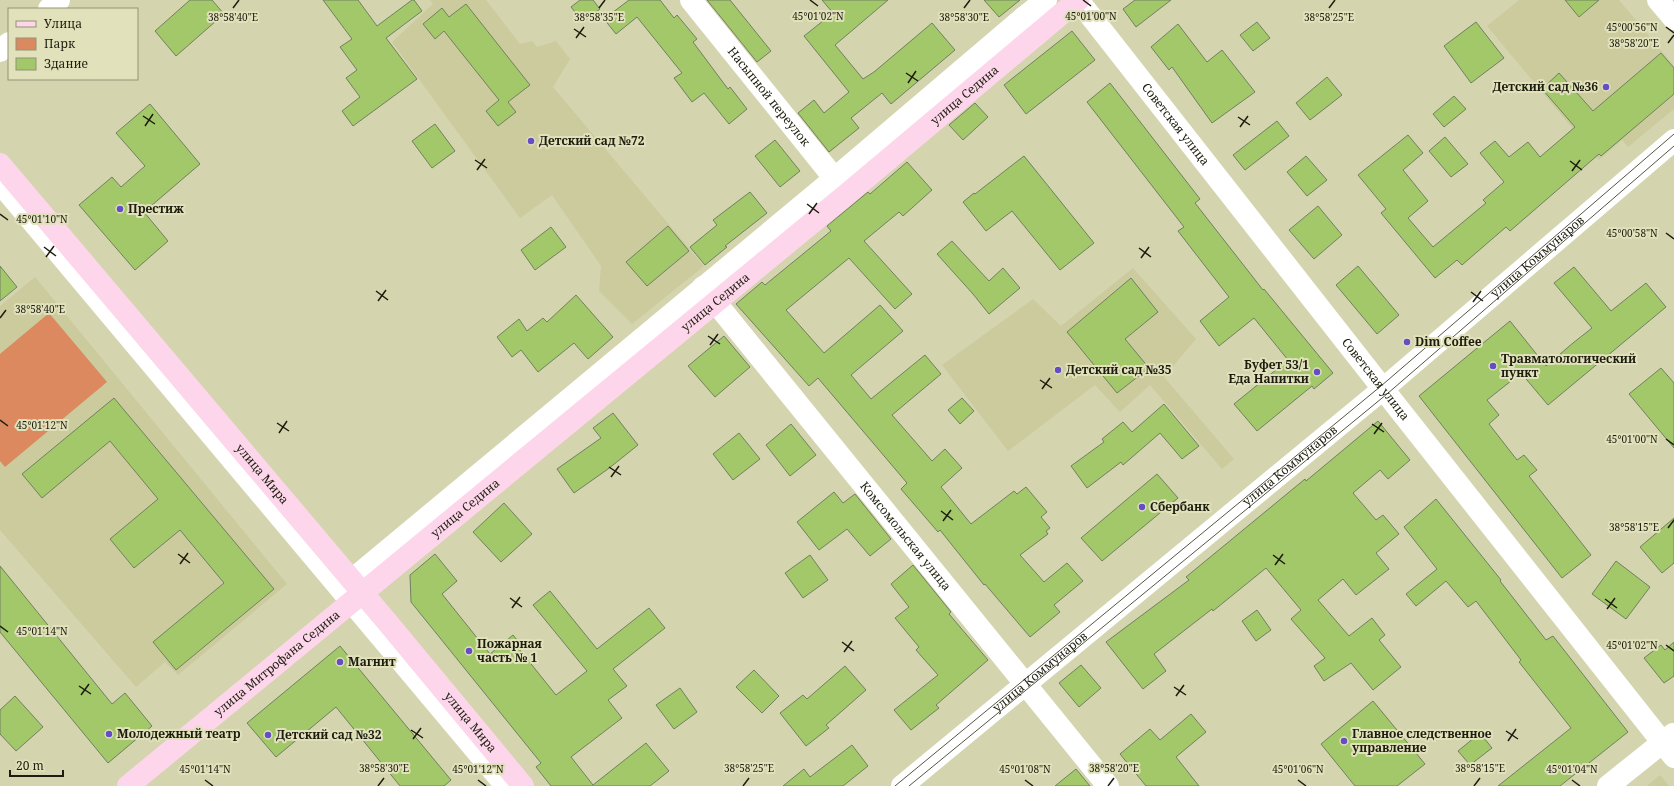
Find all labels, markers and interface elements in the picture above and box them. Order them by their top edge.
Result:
legend [8,8,138,80]
text: 45°01'02"N [792,9,844,23]
text: 45°01'00"N [1065,9,1117,23]
text: 38°58'40"E [208,10,258,24]
text: 38°58'35"E [574,10,624,24]
text: 38°58'30"E [939,10,989,24]
text: 38°58'25"E [1304,10,1354,24]
text: Улица [44,15,82,32]
text: 45°00'56"N [1606,20,1658,34]
text: Парк [44,35,76,52]
text: 38°58'20"E [1609,36,1659,50]
street label: Насыпной переулок [724,43,815,150]
text: Здание [44,55,88,72]
street label: улица Седина [927,61,1002,128]
place label: Детский сад №36 [1493,78,1598,95]
street label: Советская улица [1138,79,1214,169]
marker: Детский сад №36 [1601,82,1611,92]
place label: Детский сад №72 [539,132,645,149]
marker: Детский сад №72 [526,136,536,146]
place label: Престиж [128,200,184,217]
marker: Престиж [115,204,125,214]
street label: улица Коммунаров [1487,211,1588,301]
text: 45°01'10"N [16,212,68,226]
text: 45°00'58"N [1606,226,1658,240]
street label: улица Седина [677,268,753,335]
text: 38°58'40"E [15,302,65,316]
place label: Dim Coffee [1415,333,1482,350]
street label: Советская улица [1338,334,1414,424]
marker: Dim Coffee [1402,337,1412,347]
place label: Травматологический пункт [1501,350,1636,381]
place label: Буфет 53/1 Еда Напитки [1228,356,1309,387]
place label: Детский сад №35 [1066,361,1172,378]
marker: Травматологический пункт [1488,361,1498,371]
marker: Детский сад №35 [1053,365,1063,375]
marker: Буфет 53/1 Еда Напитки [1312,367,1322,377]
text: 45°01'12"N [16,418,68,432]
street label: улица Коммунаров [1239,421,1341,510]
text: 45°01'00"N [1606,432,1658,446]
street label: улица Мира [232,440,293,508]
street label: улица Седина [427,474,503,541]
street label: Комсомольская улица [856,478,955,594]
place label: Сбербанк [1150,498,1210,515]
marker: Сбербанк [1137,502,1147,512]
text: 38°58'15"E [1609,520,1659,534]
street label: улица Митрофана Седина [210,606,343,720]
text: 45°01'14"N [16,624,68,638]
street label: улица Коммунаров [989,627,1091,716]
place label: Пожарная часть № 1 [477,635,543,666]
text: 45°01'02"N [1606,638,1658,652]
marker: Пожарная часть № 1 [464,646,474,656]
place label: Магнит [348,653,396,670]
marker: Магнит [335,657,345,667]
street label: улица Мира [440,688,501,756]
place label: Молодежный театр [117,725,241,742]
place label: Главное следственное управление [1352,725,1492,756]
place label: Детский сад №32 [276,726,382,743]
marker: Молодежный театр [104,729,114,739]
marker: Детский сад №32 [263,730,273,740]
marker: Главное следственное управление [1339,736,1349,746]
scale bar [10,752,63,778]
text: 20 m [16,757,44,774]
text: 38°58'30"E [359,761,409,775]
text: 38°58'25"E [724,761,774,775]
text: 38°58'20"E [1089,761,1139,775]
text: 38°58'15"E [1455,761,1505,775]
text: 45°01'14"N [179,762,231,776]
text: 45°01'12"N [452,762,504,776]
text: 45°01'08"N [999,762,1051,776]
text: 45°01'06"N [1272,762,1324,776]
text: 45°01'04"N [1546,762,1598,776]

